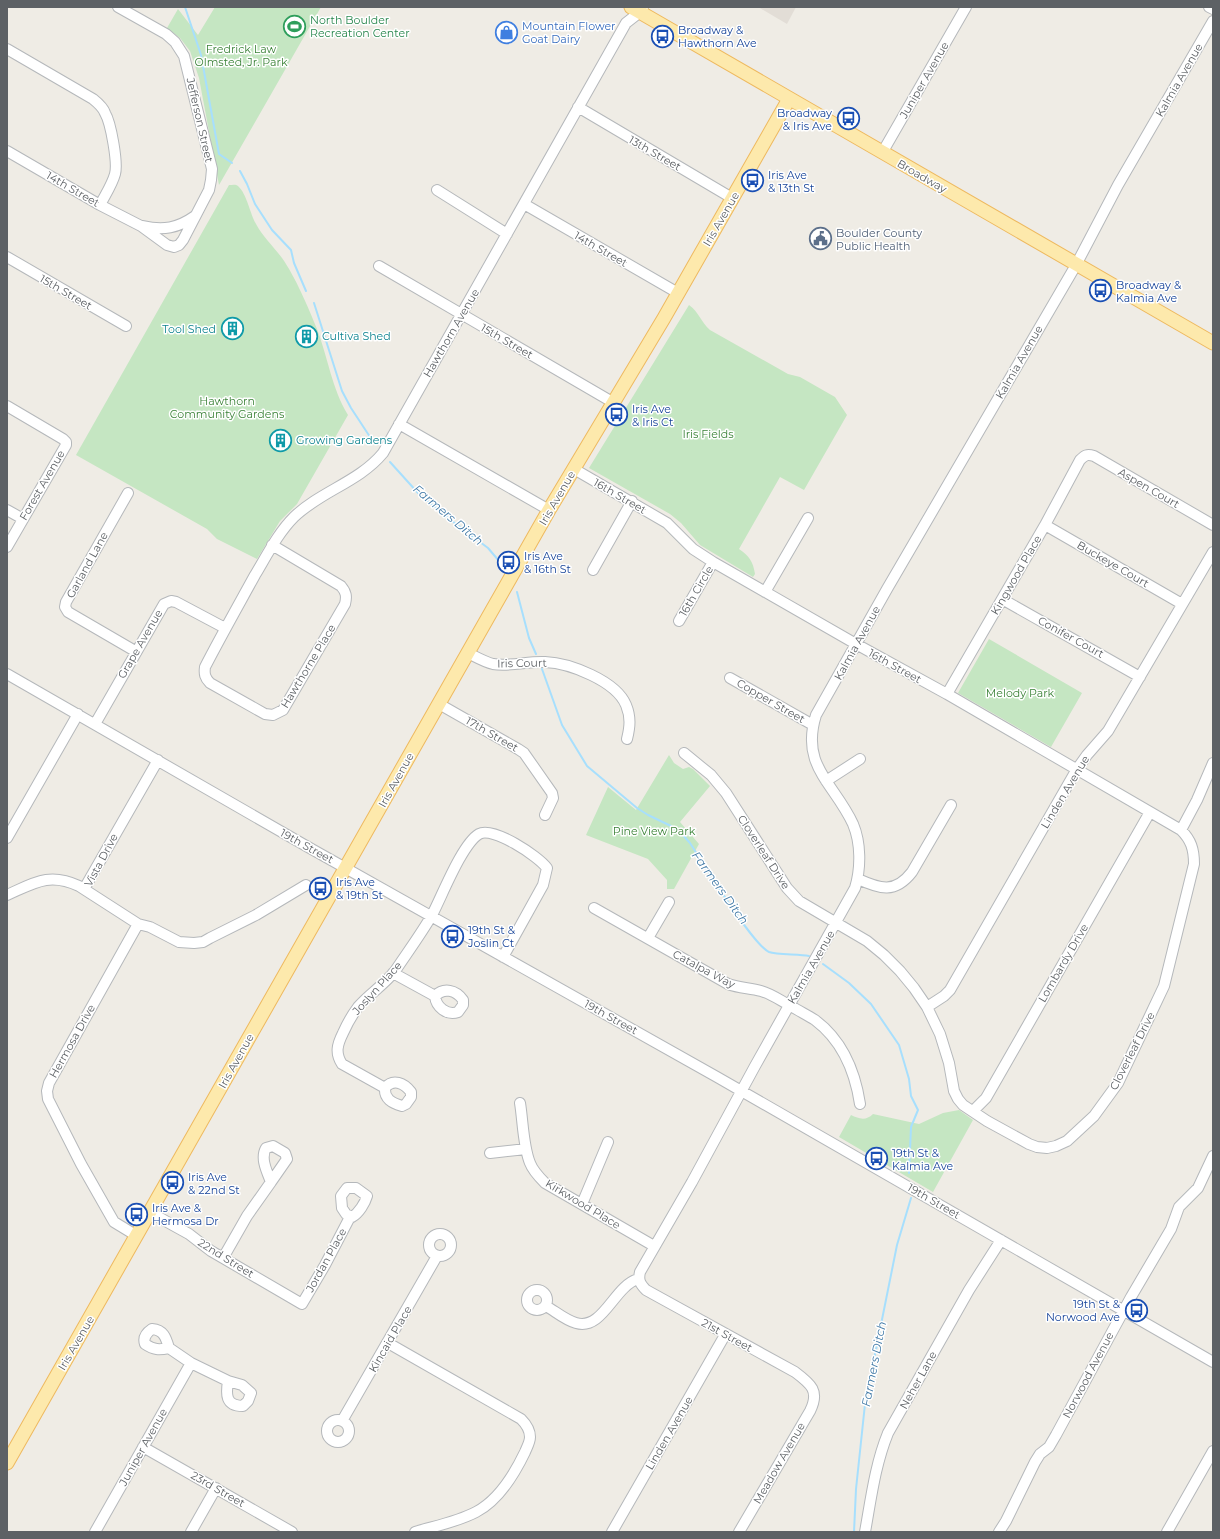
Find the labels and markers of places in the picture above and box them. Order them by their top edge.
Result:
sports icon: North Boulder Recreation Center [281,13,307,39]
place label: North Boulder Recreation Center [310,13,410,40]
shop icon: Mountain Flower Goat Dairy [494,19,520,45]
place label: Mountain Flower Goat Dairy [522,19,615,46]
bus stop icon: Broadway & Hawthorn Ave [649,23,675,49]
place label: Broadway & Hawthorn Ave [678,23,757,50]
place label: Broadway & Iris Ave [777,106,832,133]
bus stop icon: Broadway & Iris Ave [835,106,861,132]
bus stop icon: Iris Ave & 13th St [740,168,766,194]
place label: Iris Ave & 13th St [768,168,815,195]
public building icon: Boulder County Public Health [808,226,834,252]
place label: Boulder County Public Health [836,226,922,253]
bus stop icon: Broadway & Kalmia Ave [1087,278,1113,304]
place label: Broadway & Kalmia Ave [1116,278,1182,305]
building icon: Tool Shed [219,316,245,342]
place label: Tool Shed [162,322,216,336]
building icon: Cultiva Shed [294,323,320,349]
place label: Cultiva Shed [322,329,391,343]
bus stop icon: Iris Ave & Iris Ct [604,402,630,428]
place label: Iris Ave & Iris Ct [632,402,674,429]
building icon: Growing Gardens [268,427,294,453]
place label: Growing Gardens [296,433,393,447]
bus stop icon: Iris Ave & 16th St [496,549,522,575]
place label: Iris Ave & 16th St [524,549,571,576]
bus stop icon: Iris Ave & 19th St [307,875,333,901]
place label: Iris Ave & 19th St [336,875,384,902]
bus stop icon: 19th St & Joslin Ct [439,923,465,949]
place label: 19th St & Joslin Ct [467,923,516,950]
bus stop icon: 19th St & Kalmia Ave [864,1146,890,1172]
place label: 19th St & Kalmia Ave [892,1146,954,1173]
bus stop icon: Iris Ave & 22nd St [160,1170,186,1196]
place label: Iris Ave & 22nd St [188,1170,240,1197]
bus stop icon: Iris Ave & Hermosa Dr [124,1201,150,1227]
place label: Iris Ave & Hermosa Dr [152,1201,219,1228]
place label: 19th St & Norwood Ave [1046,1297,1121,1324]
bus stop icon: 19th St & Norwood Ave [1123,1297,1149,1323]

